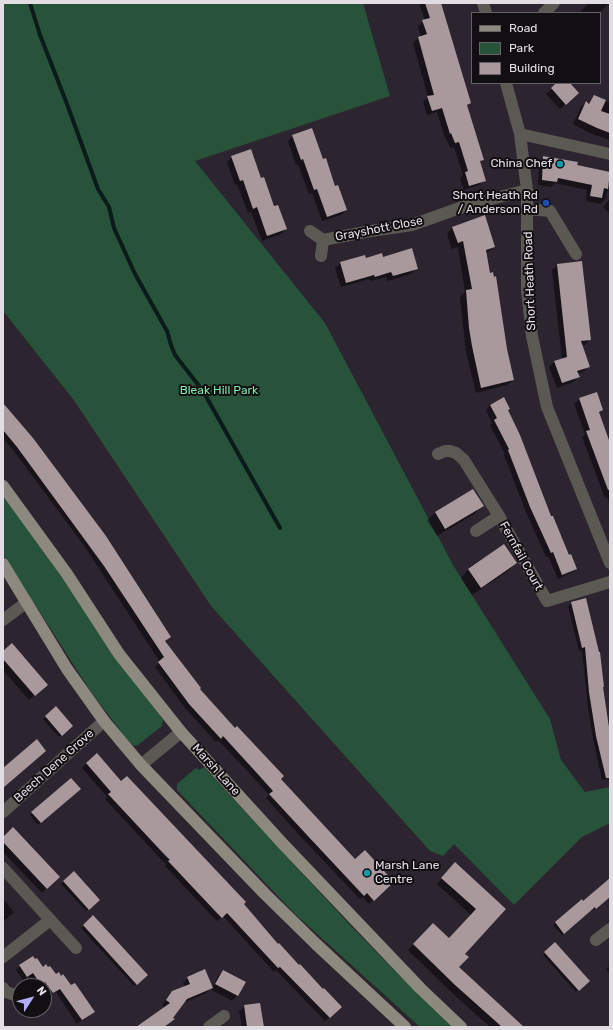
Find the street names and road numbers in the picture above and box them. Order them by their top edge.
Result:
street label: Grayshott Close [334,213,424,245]
street label: Short Heath Road [521,231,539,331]
street label: Fernfail Court [496,519,546,593]
street label: Beech Dene Grove [11,726,97,806]
street label: Marsh Lane [189,741,243,799]

